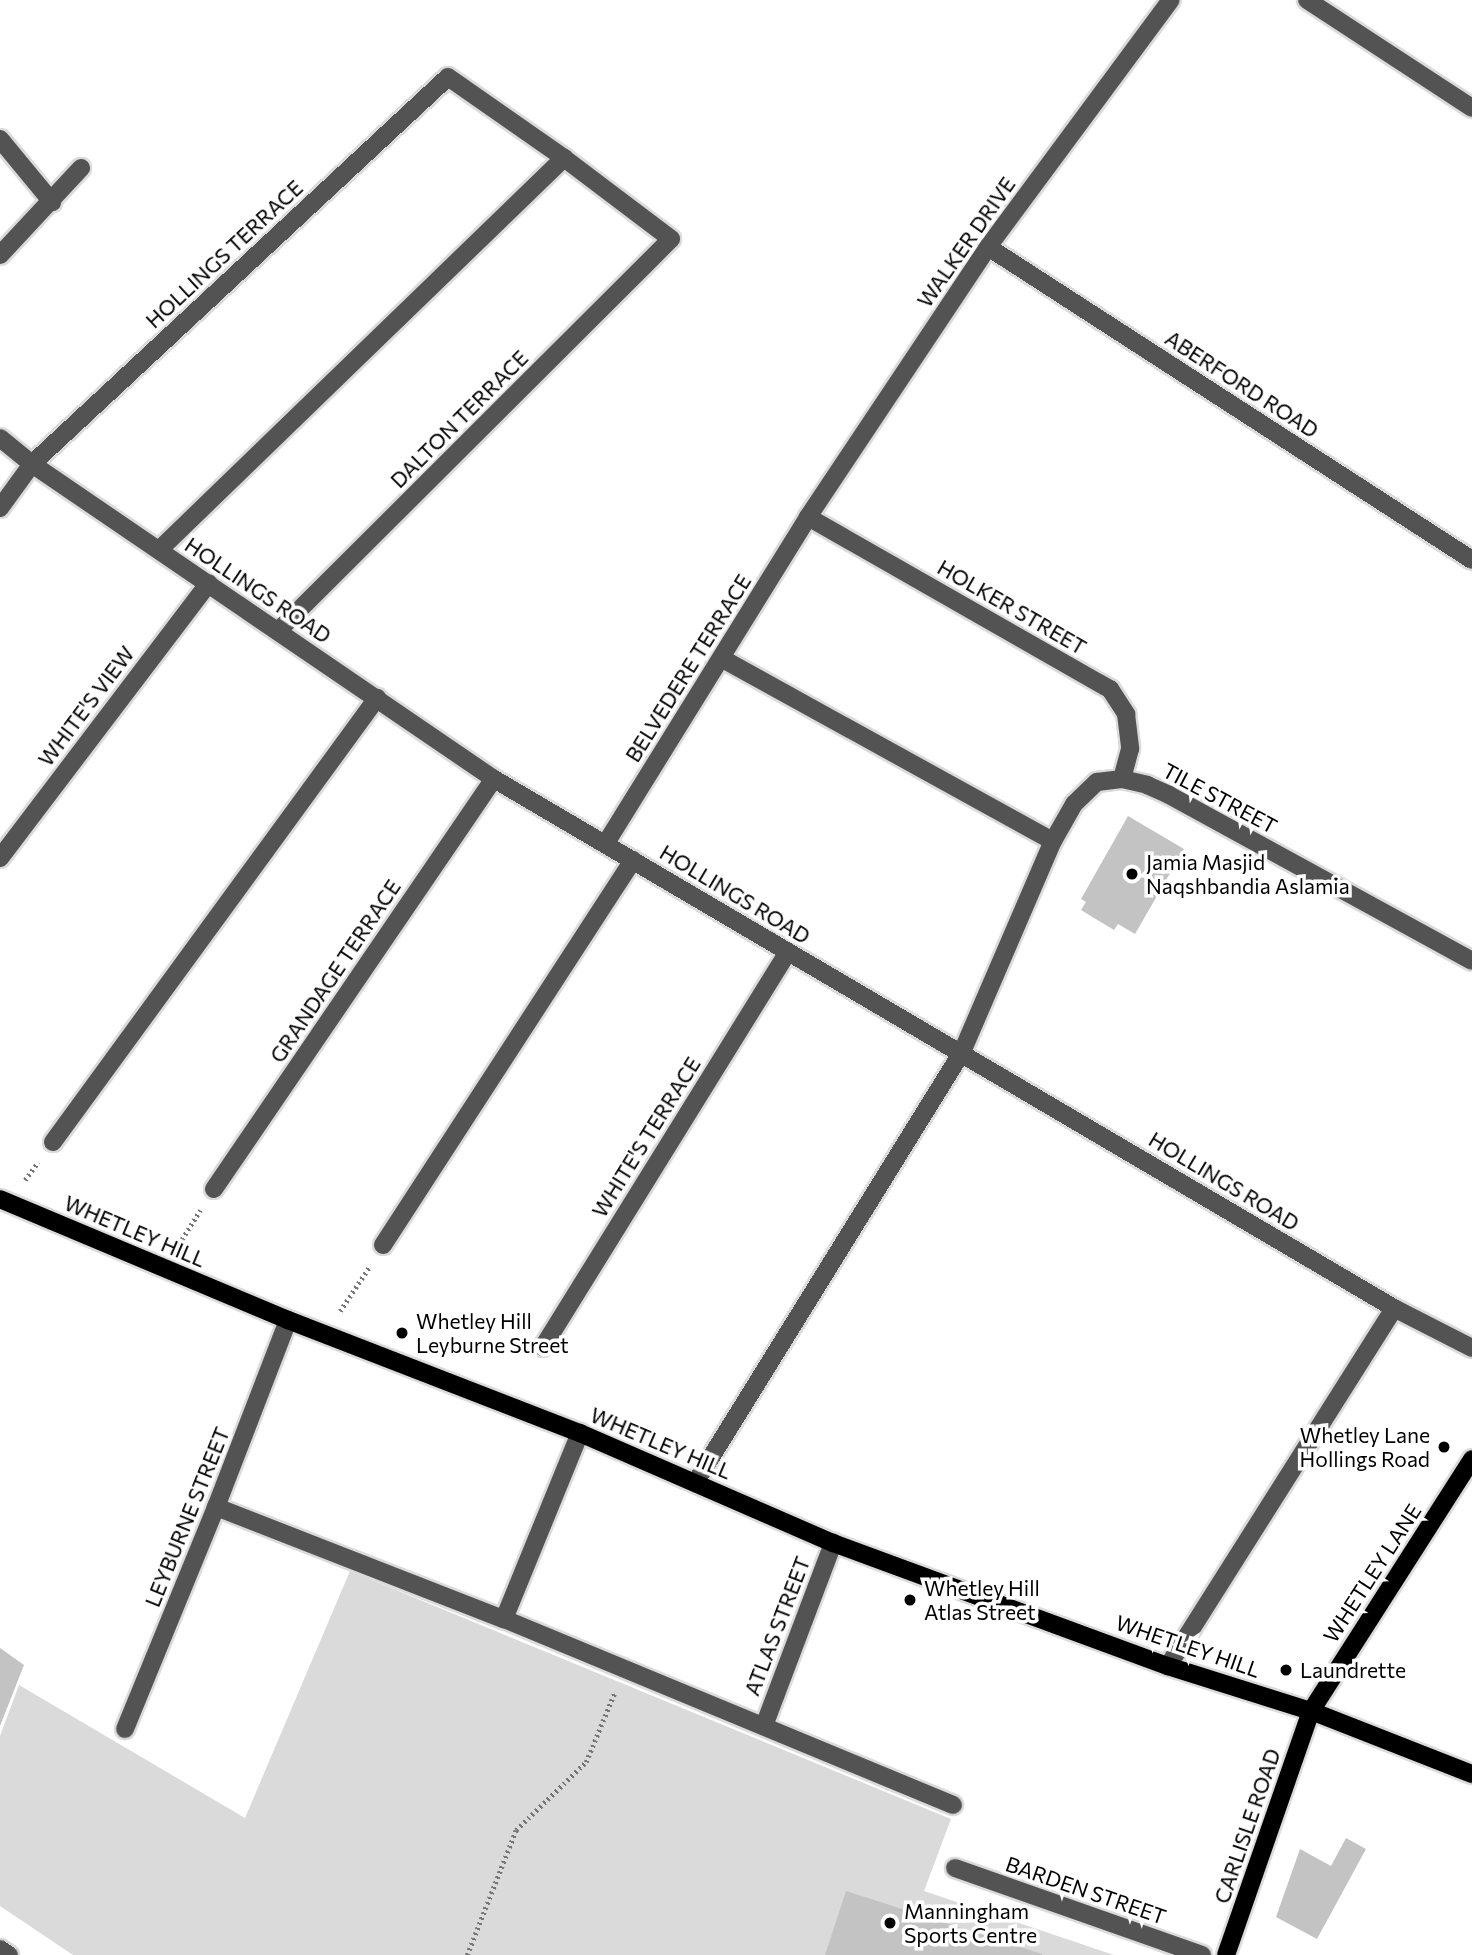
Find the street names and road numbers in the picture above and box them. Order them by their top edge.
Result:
street label: WALKER DRIVE [912,172,1020,312]
street label: HOLLINGS TERRACE [140,175,308,333]
street label: ABERFORD ROAD [1161,325,1323,443]
street label: DALTON TERRACE [385,345,533,493]
street label: HOLLINGS ROAD [180,532,336,648]
street label: HOLKER STREET [933,554,1091,660]
street label: BELVEDERE TERRACE [620,570,756,766]
street label: WHITE'S VIEW [33,641,139,771]
street label: TILE STREET [1159,757,1281,839]
street label: HOLLINGS ROAD [655,839,815,949]
street label: GRANDAGE TERRACE [264,875,406,1067]
street label: WHITE'S TERRACE [586,1052,706,1222]
street label: HOLLINGS ROAD [1144,1126,1304,1236]
street label: WHETLEY HILL [61,1190,209,1272]
street label: WHETLEY HILL [587,1402,735,1484]
street label: LEYBURNE STREET [139,1424,235,1610]
street label: WHETLEY LANE [1318,1499,1426,1647]
street label: ATLAS STREET [739,1553,815,1699]
street label: WHETLEY HILL [1113,1610,1263,1682]
street label: CARLISLE ROAD [1209,1745,1285,1907]
street label: BARDEN STREET [1003,1851,1169,1929]

